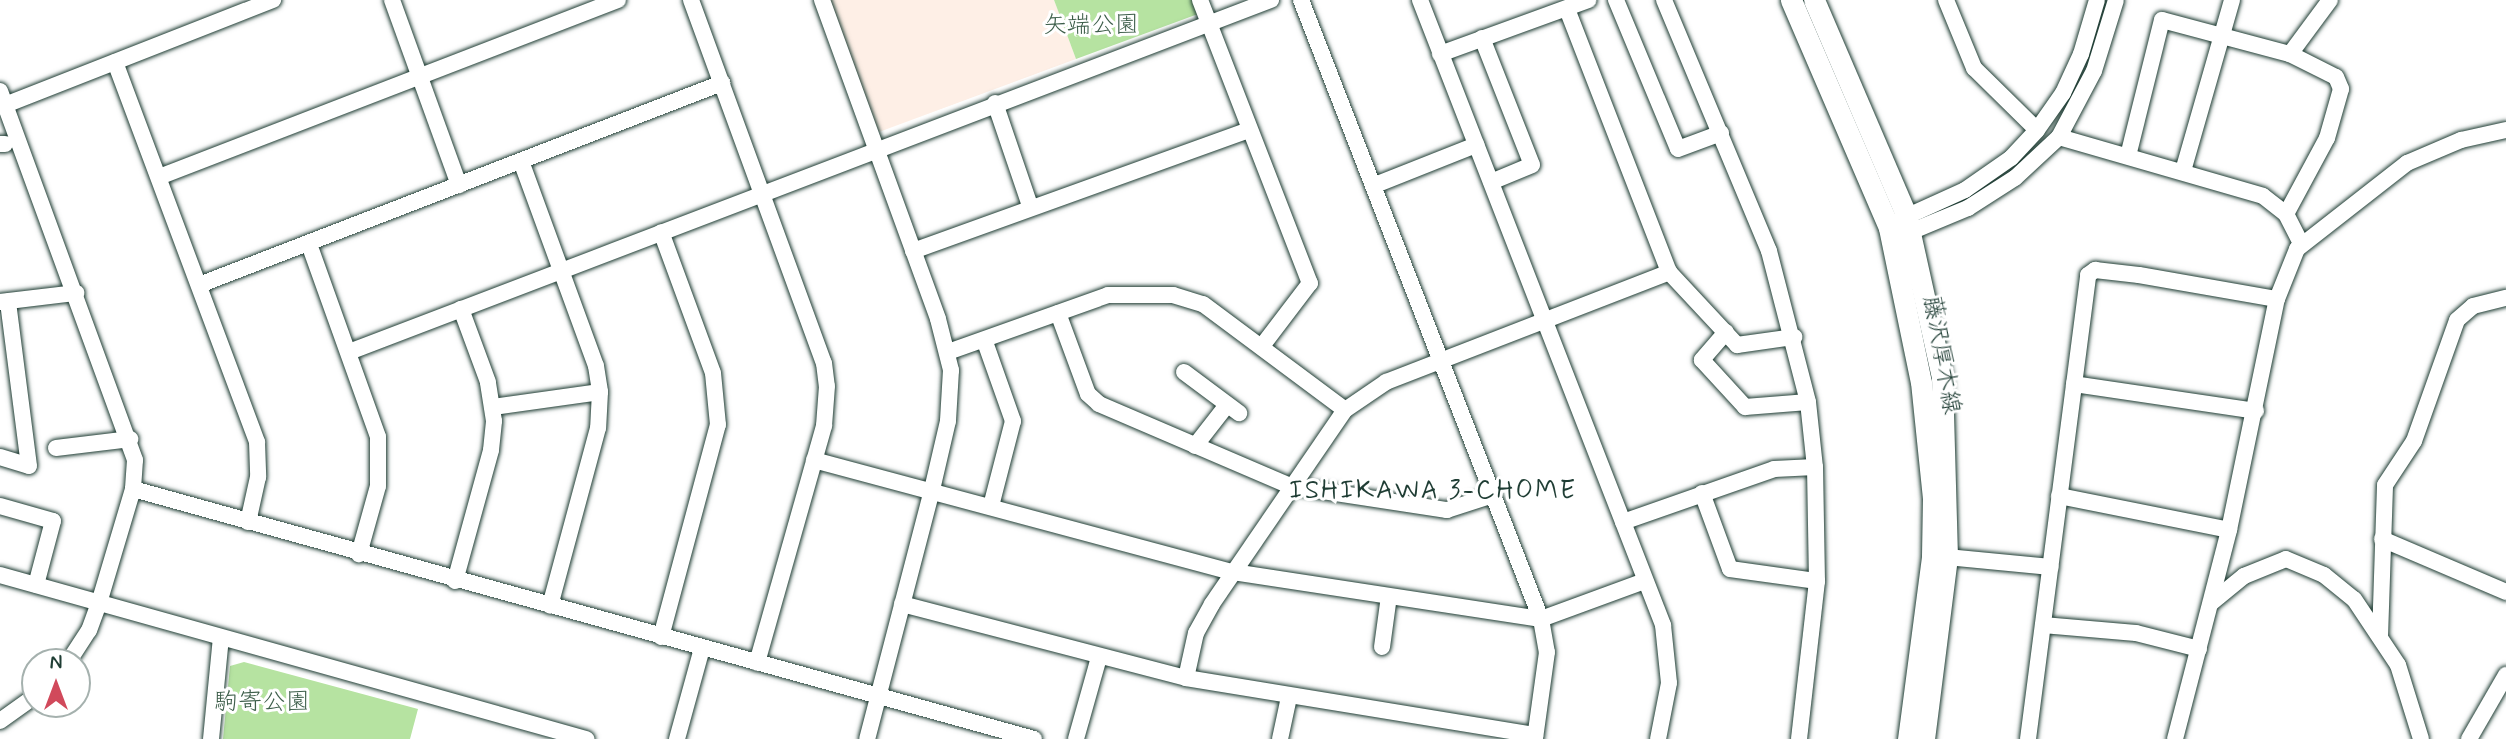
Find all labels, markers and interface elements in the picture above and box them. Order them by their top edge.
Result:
park label: 矢端公園 [1043,12,1139,40]
street label: 藤沢厚木線 [1916,293,1966,417]
district label: ISHIKAWA 3-CHOME [1294,476,1572,508]
north arrow [21,648,91,718]
text: N [50,651,62,676]
park label: 駒寄公園 [214,689,310,717]

